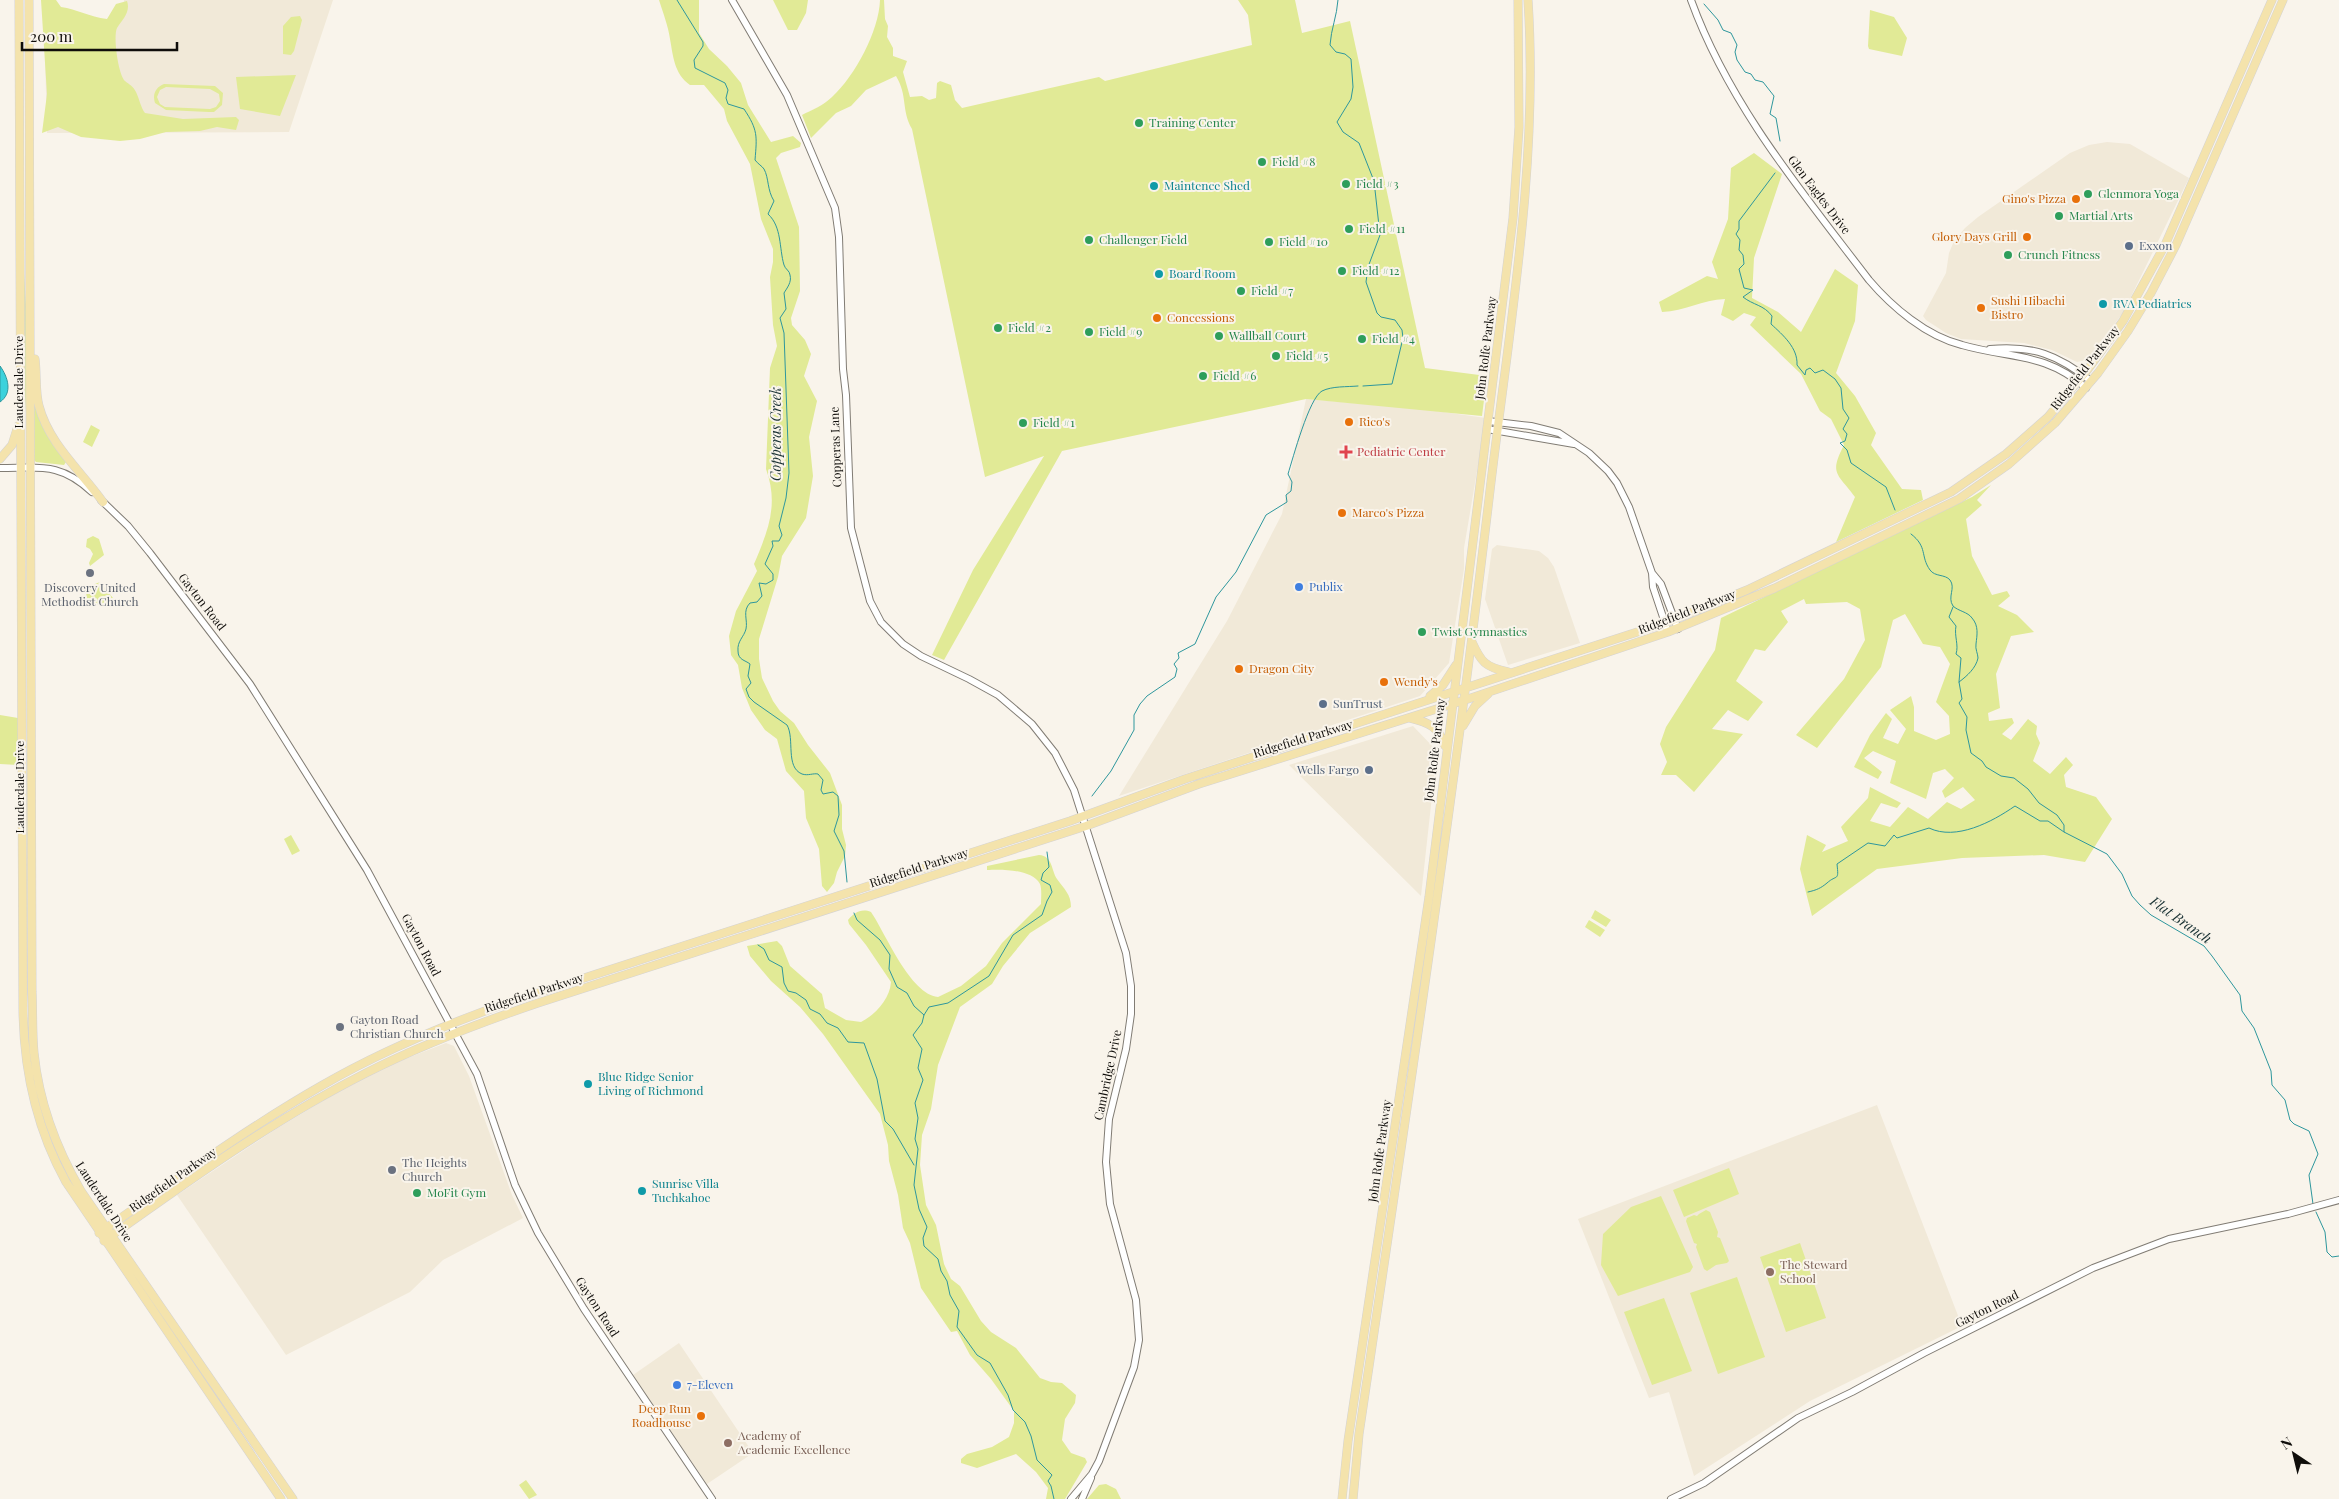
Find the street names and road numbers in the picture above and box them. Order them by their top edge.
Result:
street label: Glen Eagles Drive [1785,152,1855,237]
street label: John Rolfe Parkway [1471,295,1499,401]
street label: Ridgefield Parkway [2046,322,2122,413]
street label: Lauderdale Drive [10,336,26,428]
street label: Copperas Lane [826,406,844,488]
street label: Gayton Road [175,569,230,633]
street label: Ridgefield Parkway [1636,585,1738,637]
street label: John Rolfe Parkway [1420,697,1448,803]
street label: Ridgefield Parkway [1251,715,1354,761]
street label: Lauderdale Drive [11,741,27,833]
street label: Ridgefield Parkway [867,844,970,891]
street label: Gayton Road [399,910,445,979]
street label: Ridgefield Parkway [482,969,585,1016]
street label: Cambridge Drive [1090,1028,1124,1122]
street label: John Rolfe Parkway [1364,1098,1394,1204]
street label: Ridgefield Parkway [126,1143,219,1215]
street label: Lauderdale Drive [73,1158,137,1245]
street label: Gayton Road [572,1273,623,1340]
street label: Gayton Road [1952,1286,2021,1330]

